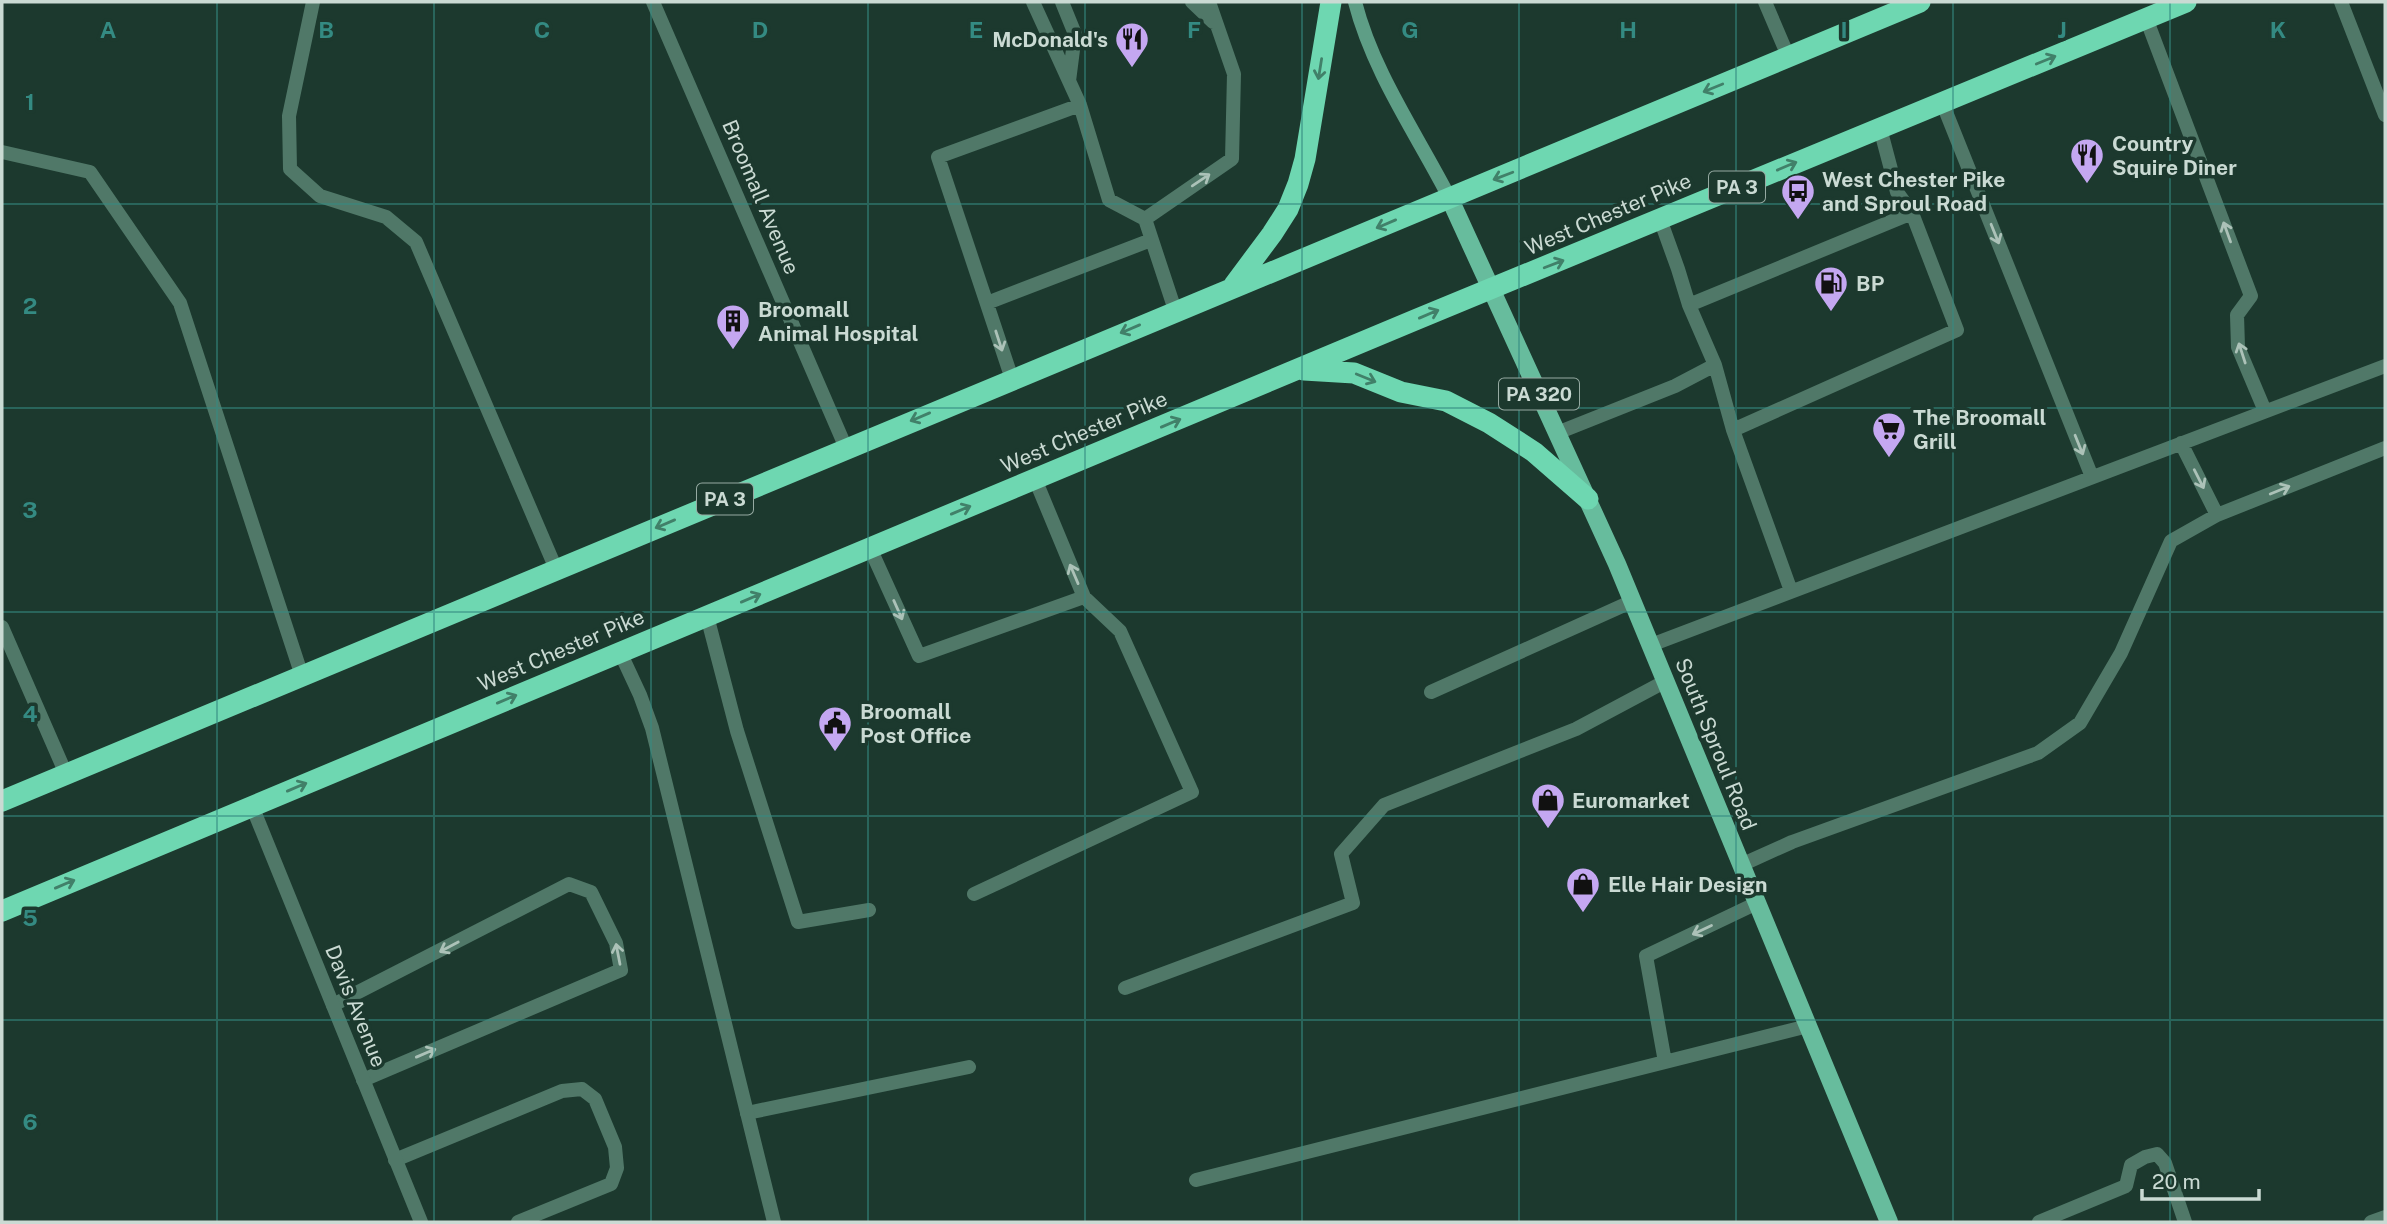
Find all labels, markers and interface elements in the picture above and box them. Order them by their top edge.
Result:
text: A [100,16,117,43]
text: B [318,16,334,43]
text: C [534,16,550,43]
text: D [752,16,768,43]
text: E [969,16,983,43]
text: F [1187,16,1201,43]
text: G [1401,16,1419,43]
text: H [1619,16,1637,43]
text: I [1840,16,1848,43]
text: J [2057,16,2067,43]
text: K [2270,16,2286,43]
restaurant icon: McDonald's [1113,20,1151,69]
place label: McDonald's [992,27,1108,52]
one-way arrow [2035,52,2057,65]
one-way arrow [1313,57,1326,80]
one-way arrow [1702,82,1724,95]
text: 1 [25,88,35,115]
street label: Broomall Avenue [717,116,805,278]
place label: Country Squire Diner [2112,131,2237,180]
restaurant icon: Country Squire Diner [2068,136,2106,185]
one-way arrow [1775,159,1797,172]
place label: West Chester Pike and Sproul Road [1822,167,2005,216]
street label: West Chester Pike [1521,168,1695,260]
one-way arrow [1493,170,1514,183]
road number: PA 3 [1709,172,1765,202]
bus stop icon: West Chester Pike and Sproul Road [1779,172,1817,221]
one-way arrow [1191,173,1211,187]
one-way arrow [1375,218,1397,231]
one-way arrow [2220,222,2232,243]
one-way arrow [1989,223,2002,244]
one-way arrow [1543,256,1565,269]
fuel station icon: BP [1812,264,1850,313]
place label: BP [1856,271,1885,296]
text: 2 [23,292,37,319]
place label: Broomall Animal Hospital [758,297,919,346]
building icon: Broomall Animal Hospital [714,302,752,351]
one-way arrow [1418,307,1439,320]
one-way arrow [1120,324,1142,337]
one-way arrow [994,330,1006,352]
one-way arrow [2235,343,2247,365]
one-way arrow [1354,372,1376,385]
road number: PA 320 [1499,378,1579,410]
street label: West Chester Pike [997,386,1171,478]
place label: The Broomall Grill [1913,405,2047,454]
supermarket icon: The Broomall Grill [1870,410,1908,459]
one-way arrow [910,412,932,425]
one-way arrow [1159,415,1181,428]
one-way arrow [2074,434,2087,456]
one-way arrow [2192,468,2206,489]
one-way arrow [2269,482,2291,495]
road number: PA 3 [697,484,753,514]
text: 3 [22,496,38,523]
one-way arrow [949,503,971,516]
one-way arrow [655,518,677,531]
one-way arrow [1067,563,1080,585]
one-way arrow [739,590,761,603]
one-way arrow [892,599,905,621]
street label: West Chester Pike [474,604,648,696]
street label: South Sproul Road [1670,654,1762,834]
one-way arrow [496,692,517,705]
place label: Broomall Post Office [860,699,971,748]
text: 4 [22,700,38,727]
public building icon: Broomall Post Office [816,704,854,753]
one-way arrow [286,780,308,793]
shop icon: Euromarket [1529,781,1567,830]
place label: Euromarket [1572,788,1690,813]
shop icon: Elle Hair Design [1564,865,1602,914]
place label: Elle Hair Design [1608,872,1767,897]
one-way arrow [53,877,75,890]
text: 5 [22,904,38,931]
one-way arrow [1692,924,1713,937]
one-way arrow [439,940,460,954]
street label: Davis Avenue [320,941,392,1071]
one-way arrow [611,943,624,966]
one-way arrow [415,1046,436,1059]
text: 6 [22,1108,38,1135]
scale bar [2142,1158,2259,1202]
text: 20 m [2152,1169,2201,1194]

